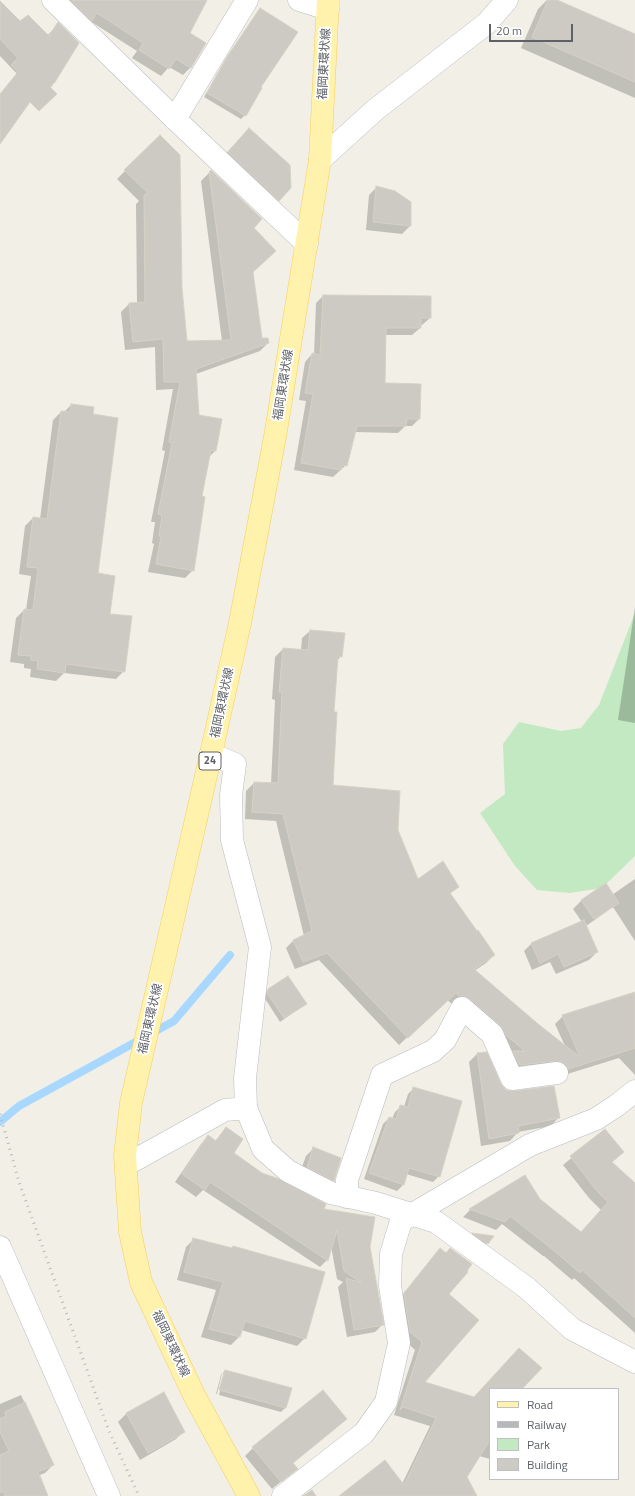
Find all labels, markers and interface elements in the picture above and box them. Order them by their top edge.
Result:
scale bar [491,16,575,42]
text: 20 m [496,21,522,40]
street label: 福岡東環状線 [316,28,334,100]
street label: 福岡東環状線 [271,348,297,422]
street label: 福岡東環状線 [208,666,238,740]
road number: 24 [199,752,221,770]
street label: 福岡東環状線 [136,982,166,1056]
street label: 福岡東環状線 [148,1308,192,1380]
legend [489,1388,619,1480]
text: Road [527,1395,553,1414]
text: Railway [527,1415,567,1434]
text: Park [527,1435,550,1454]
text: Building [527,1455,568,1474]

